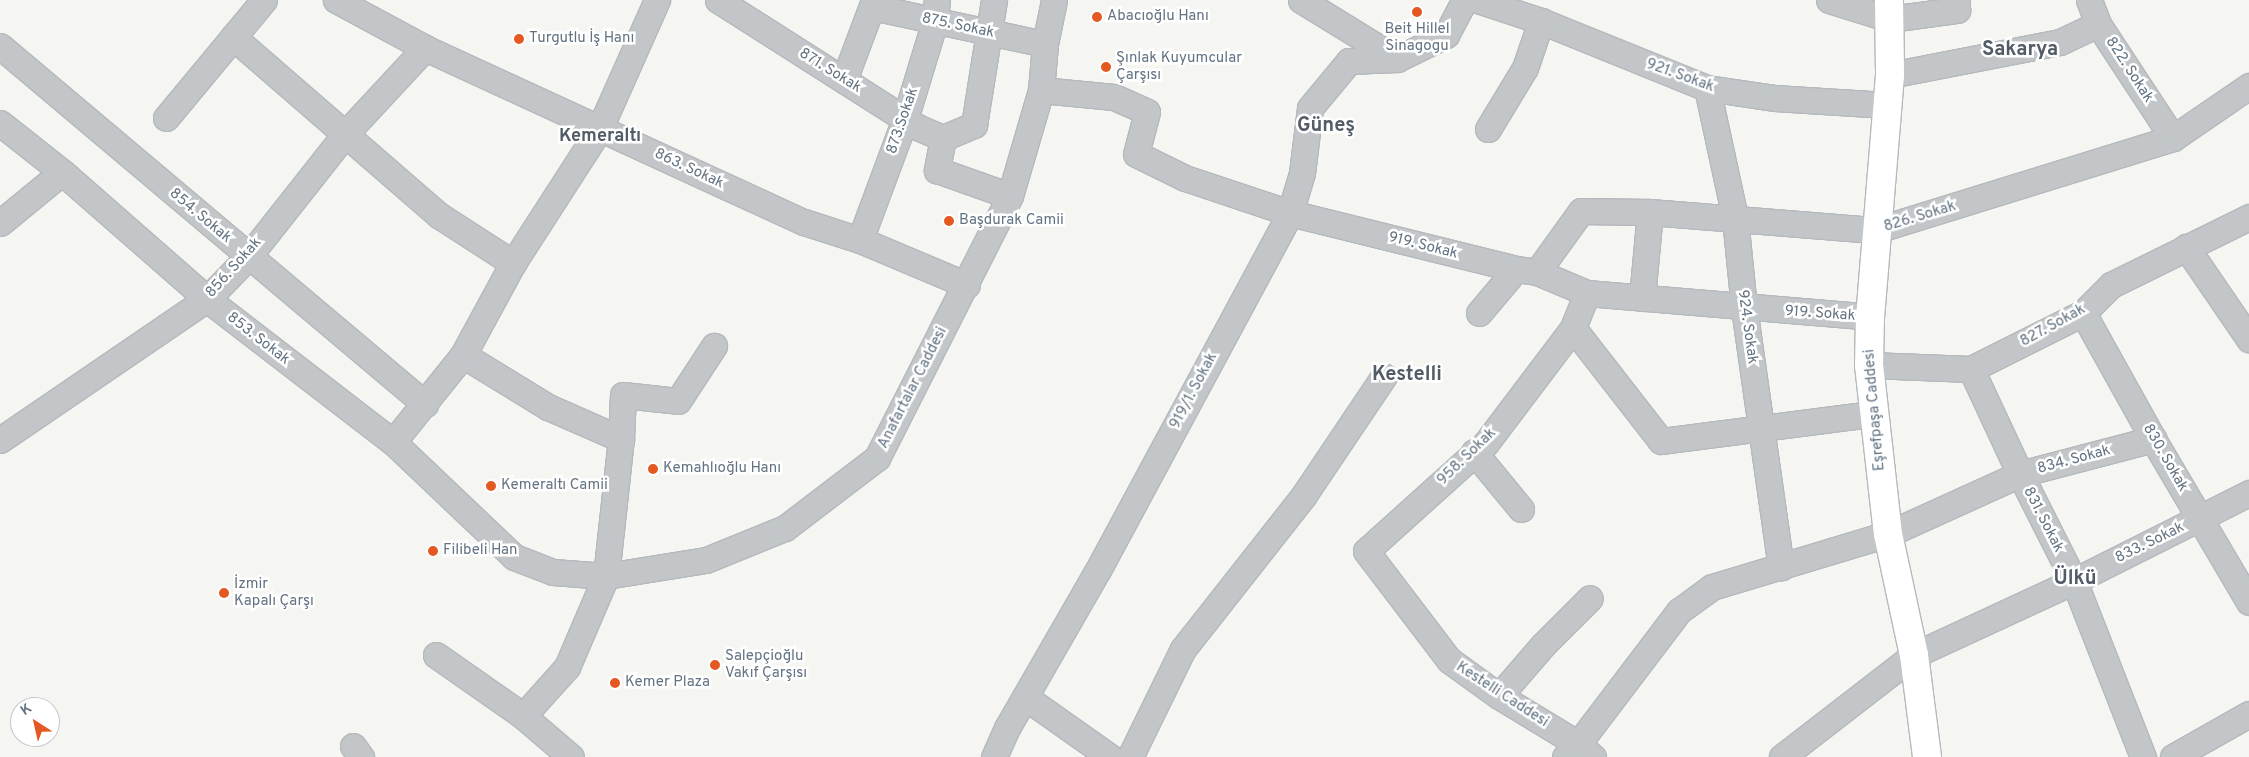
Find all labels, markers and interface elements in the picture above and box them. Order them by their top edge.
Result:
marker: Beit Hillel Sinagogu [1411,6,1423,18]
place label: Abacıoğlu Hanı [1107,8,1209,26]
street label: 875. Sokak [920,10,996,42]
marker: Abacıoğlu Hanı [1091,11,1103,23]
place label: Beit Hillel Sinagogu [1384,20,1450,55]
place label: Turgutlu İş Hanı [529,30,634,48]
marker: Turgutlu İş Hanı [513,33,525,45]
street label: 822. Sokak [2101,34,2157,106]
district label: Sakarya [1982,38,2058,62]
street label: 871. Sokak [796,45,864,97]
place label: Şınlak Kuyumcular Çarşısı [1116,49,1242,84]
street label: 921. Sokak [1644,55,1716,97]
marker: Şınlak Kuyumcular Çarşısı [1100,61,1112,73]
street label: 873.Sokak [883,85,923,157]
district label: Güneş [1297,114,1355,138]
district label: Kemeraltı [559,126,641,148]
street label: 863. Sokak [651,145,727,193]
street label: 854. Sokak [165,185,235,247]
street label: 826. Sokak [1882,198,1958,236]
place label: Başdurak Camii [959,212,1064,230]
marker: Başdurak Camii [943,215,955,227]
street label: 919. Sokak [1386,229,1460,263]
street label: 856. Sokak [202,234,266,302]
street label: 924. Sokak [1733,289,1761,365]
street label: 827. Sokak [2017,301,2089,351]
street label: 919. Sokak [1784,303,1856,325]
street label: 853. Sokak [223,309,293,369]
street label: Anafartalar Caddesi [875,324,951,452]
street label: Eşrefpaşa Caddesi [1861,348,1889,472]
street label: 919/1. Sokak [1166,350,1222,432]
district label: Kestelli [1372,363,1442,387]
street label: 830. Sokak [2138,421,2192,495]
street label: 958. Sokak [1434,425,1500,489]
street label: 834. Sokak [2035,442,2113,478]
place label: Kemahlıoğlu Hanı [663,460,781,478]
marker: Kemahlıoğlu Hanı [647,463,659,475]
place label: Kemeraltı Camii [501,477,608,495]
marker: Kemeraltı Camii [485,480,497,492]
street label: 831. Sokak [2019,484,2067,556]
street label: 833. Sokak [2113,519,2187,567]
place label: Filibeli Han [443,542,518,560]
marker: Filibeli Han [427,545,439,557]
district label: Ülkü [2053,567,2097,591]
place label: İzmir Kapalı Çarşı [234,575,314,610]
marker: İzmir Kapalı Çarşı [218,587,230,599]
place label: Salepçioğlu Vakıf Çarşısı [725,647,807,682]
street label: Kestelli Caddesi [1452,658,1552,732]
marker: Salepçioğlu Vakıf Çarşısı [709,659,721,671]
place label: Kemer Plaza [625,674,710,692]
marker: Kemer Plaza [609,677,621,689]
north arrow [10,697,60,747]
text: K [18,700,36,720]

